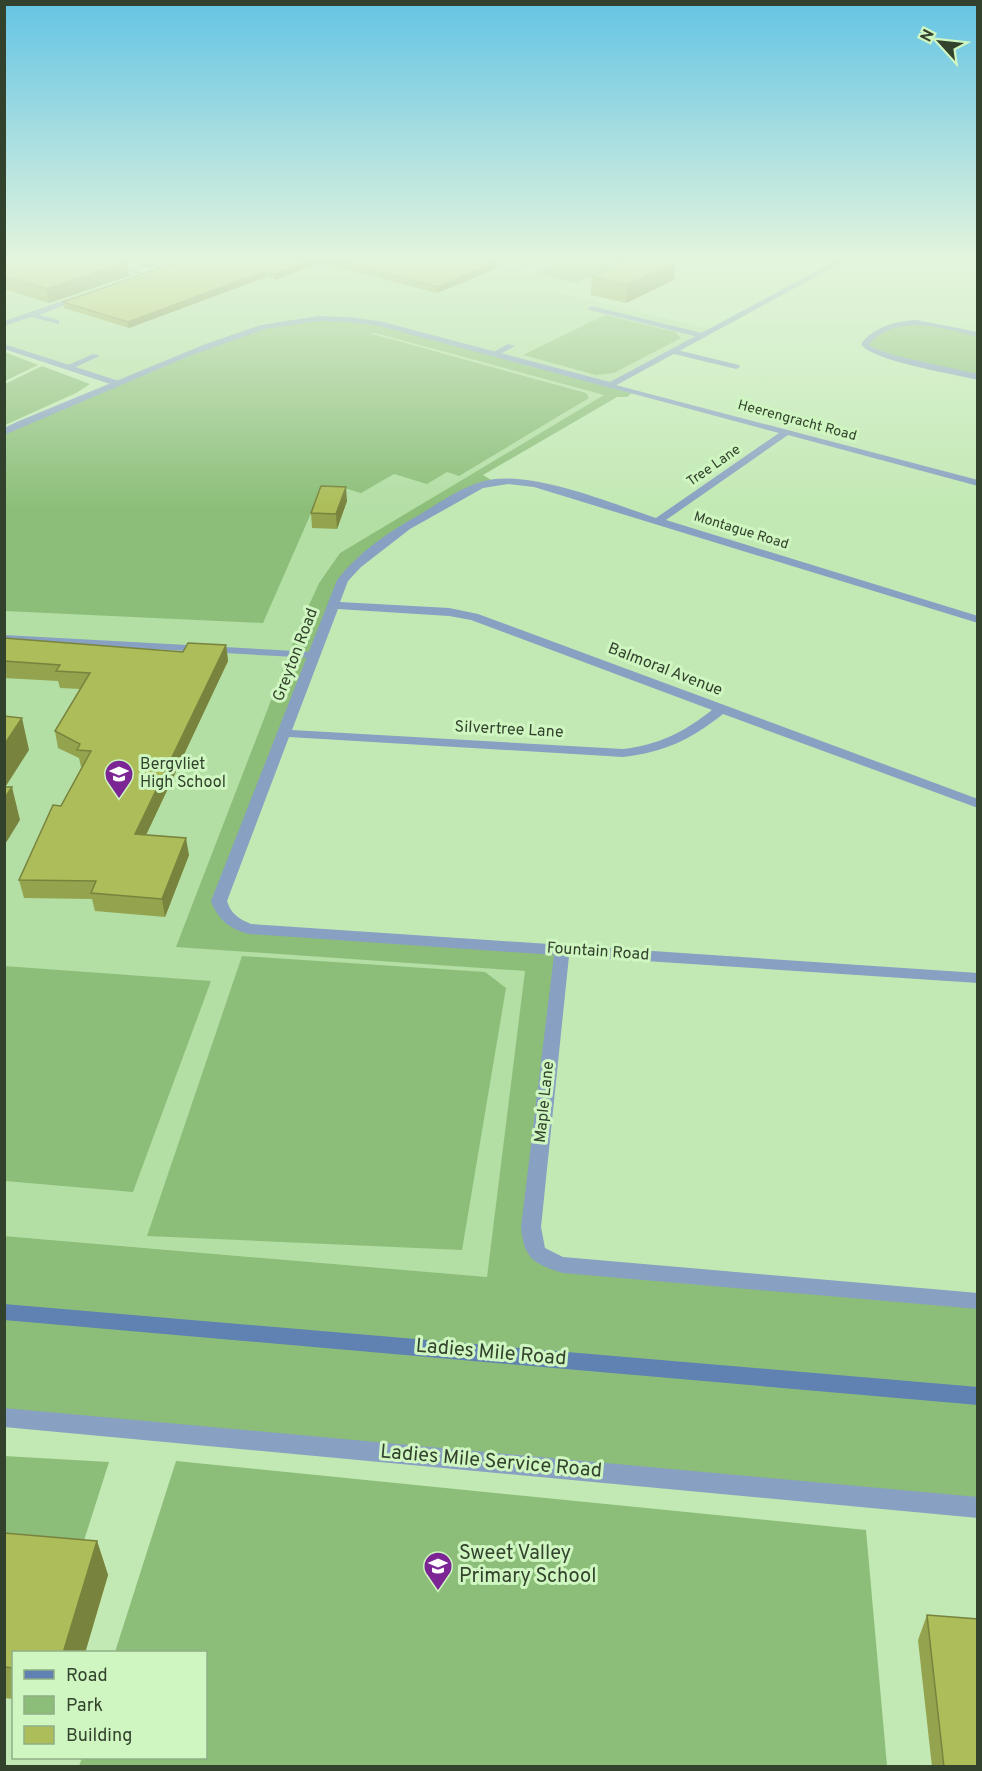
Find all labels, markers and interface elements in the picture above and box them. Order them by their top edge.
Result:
north arrow [910,12,970,72]
text: N [917,26,940,46]
street label: Heerengracht Road [736,397,858,445]
street label: Tree Lane [684,441,744,491]
street label: Montague Road [691,508,791,554]
street label: Greyton Road [269,606,323,704]
street label: Balmoral Avenue [605,639,725,701]
street label: Silvertree Lane [454,717,564,743]
place label: Bergvliet High School [140,755,226,793]
school or university icon: Bergvliet High School [103,758,135,800]
street label: Fountain Road [546,938,650,966]
street label: Maple Lane [531,1060,559,1144]
street label: Ladies Mile Road [415,1333,567,1373]
street label: Ladies Mile Service Road [379,1439,603,1485]
place label: Sweet Valley Primary School [459,1541,596,1590]
school or university icon: Sweet Valley Primary School [422,1550,454,1592]
legend [12,1651,207,1759]
text: Road [66,1665,108,1688]
text: Park [66,1695,103,1718]
text: Building [66,1725,132,1748]

